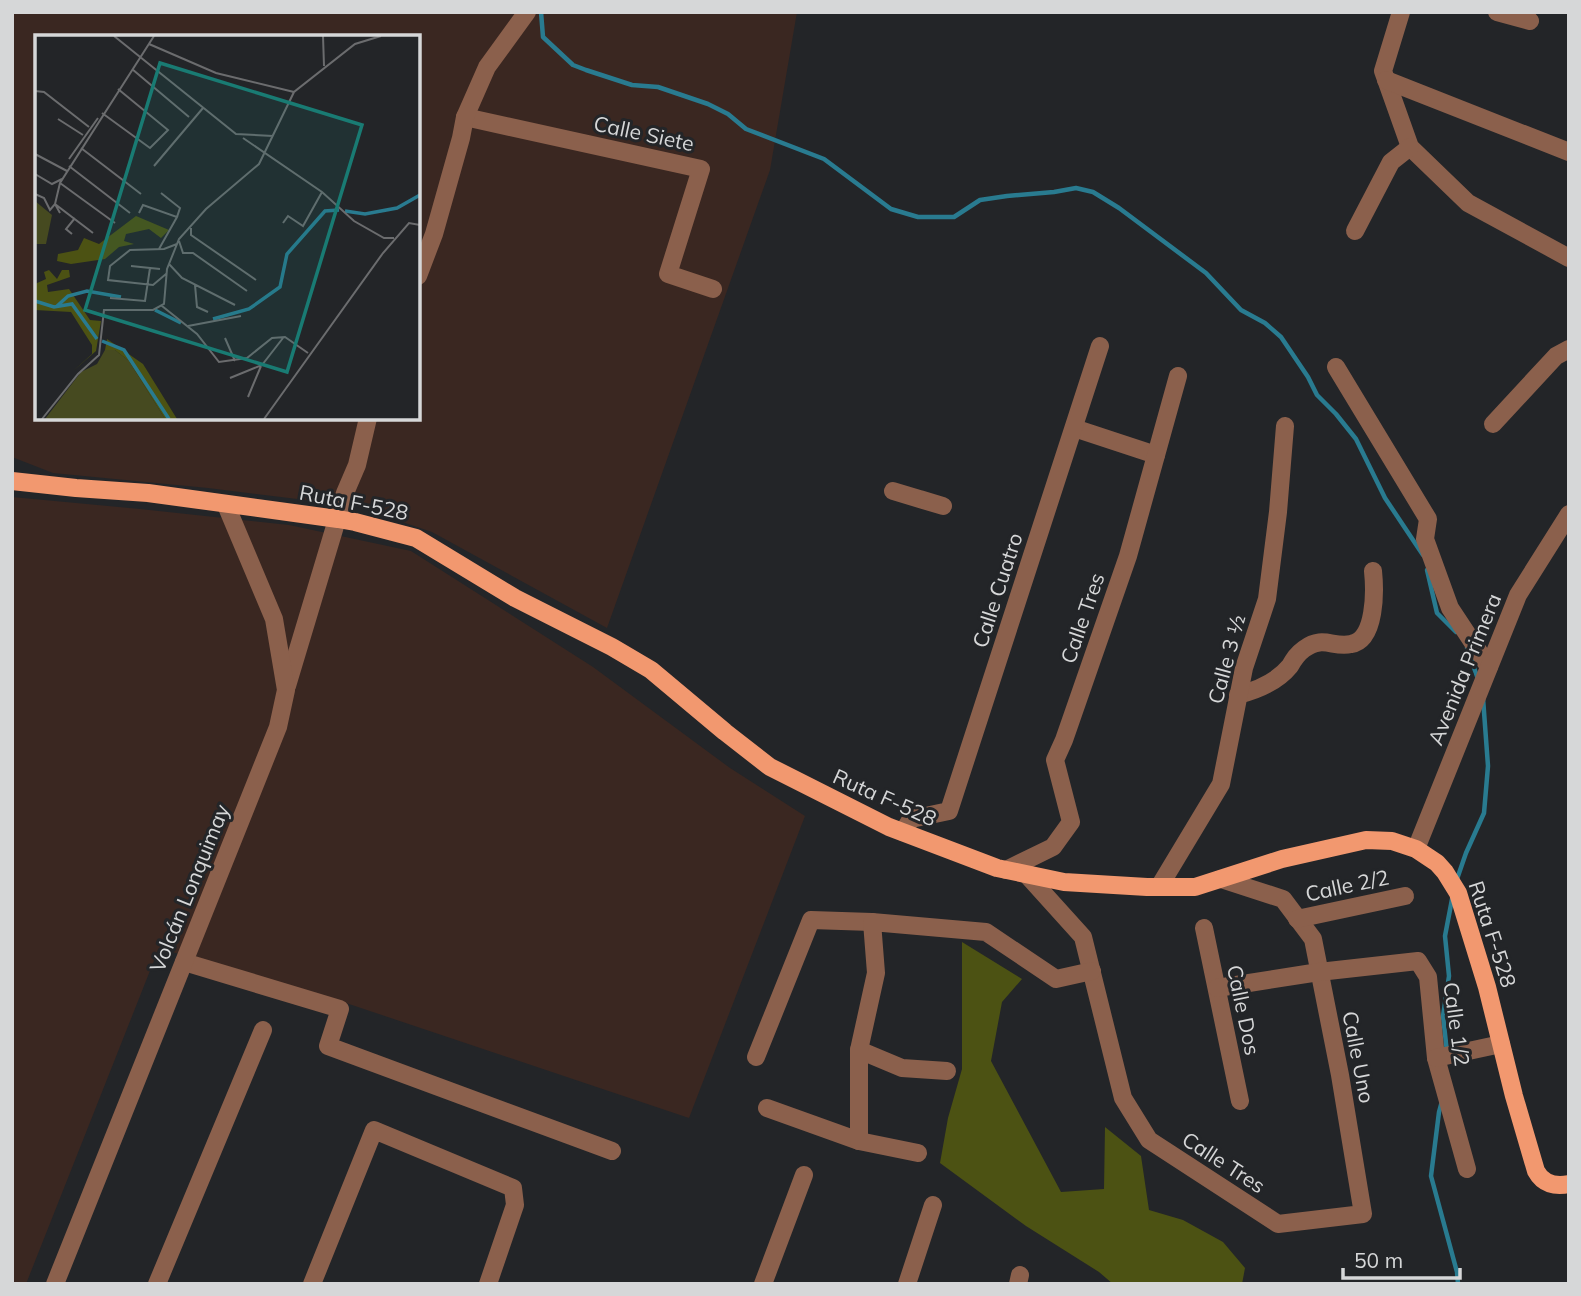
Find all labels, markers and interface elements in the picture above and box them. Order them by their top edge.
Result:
inset map [35,35,420,420]
street label: Calle Siete [592,110,696,156]
street label: Ruta F-528 [297,479,411,525]
street label: Calle Cuatro [966,529,1028,651]
street label: Calle Tres [1054,569,1110,667]
street label: Avenida Primera [1422,589,1506,749]
street label: Calle 3 ½ [1202,612,1250,706]
street label: Ruta F-528 [829,763,941,831]
street label: Volcán Lonquimay [143,800,235,976]
street label: Calle 2/2 [1303,863,1391,907]
street label: Ruta F-528 [1464,877,1522,991]
street label: Calle Dos [1222,962,1266,1058]
street label: Calle 1/2 [1438,980,1476,1068]
street label: Calle Uno [1337,1009,1381,1105]
street label: Calle Tres [1178,1126,1270,1198]
scale bar [1343,1236,1460,1280]
text: 50 m [1354,1247,1403,1273]

